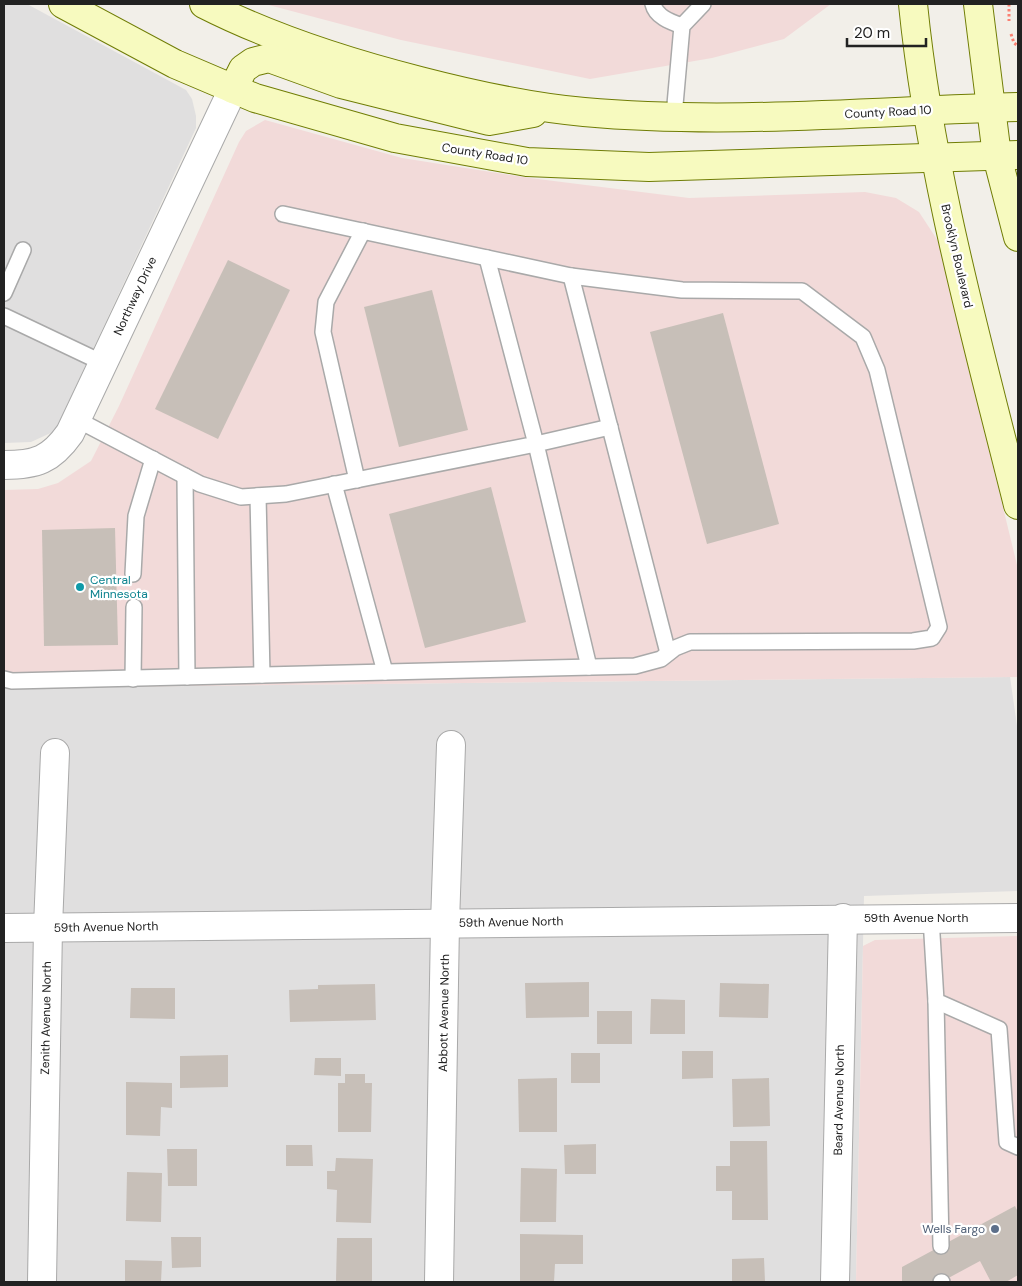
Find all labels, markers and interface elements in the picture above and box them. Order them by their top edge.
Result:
scale bar [847,15,926,47]
text: 20 m [854,23,890,43]
street label: County Road 10 [844,102,932,122]
street label: County Road 10 [441,139,529,169]
street label: Brooklyn Boulevard [937,203,977,309]
street label: Northway Drive [110,254,160,338]
place label: Central Minnesota [90,572,148,602]
marker: Central Minnesota [74,581,86,593]
street label: 59th Avenue North [864,910,968,926]
street label: 59th Avenue North [459,913,564,931]
street label: 59th Avenue North [54,918,159,936]
street label: Abbott Avenue North [435,954,453,1072]
street label: Zenith Avenue North [37,961,55,1075]
street label: Beard Avenue North [830,1044,848,1156]
place label: Wells Fargo [922,1221,985,1237]
marker: Wells Fargo [989,1223,1001,1235]

